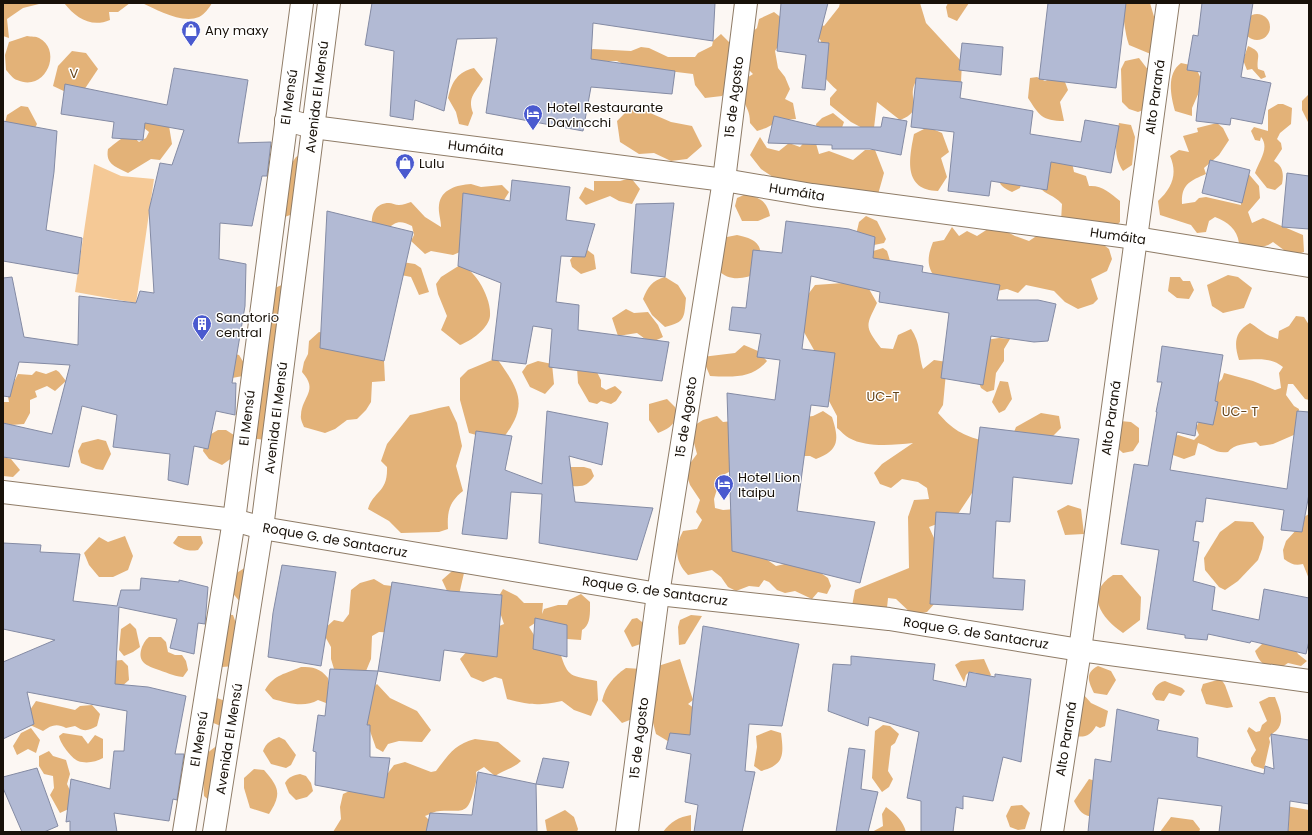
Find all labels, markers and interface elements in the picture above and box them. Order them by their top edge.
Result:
shop icon: Any maxy [180,19,202,47]
place label: Any maxy [205,21,269,40]
street label: Avenida El Mensú [301,40,333,154]
street label: 15 de Agosto [720,55,748,139]
street label: Alto Paraná [1140,58,1170,136]
park label: V [70,64,79,83]
street label: El Mensú [276,68,302,126]
place label: Hotel Restaurante Davincchi [547,98,663,132]
hotel icon: Hotel Restaurante Davincchi [522,103,544,131]
street label: Humáita [447,135,505,161]
shop icon: Lulu [394,152,416,180]
place label: Lulu [419,154,444,173]
street label: Humáita [768,178,826,206]
street label: Humáita [1089,223,1147,249]
place label: Sanatorio central [216,308,279,342]
building icon: Sanatorio central [191,313,213,341]
street label: Avenida El Mensú [260,361,292,475]
street label: 15 de Agosto [670,375,702,459]
street label: Alto Paraná [1096,379,1126,457]
park label: UC-T [866,387,900,406]
street label: El Mensú [234,389,260,447]
park label: UC- T [1222,402,1258,421]
place label: Hotel Lion Itaipu [738,468,800,502]
hotel icon: Hotel Lion Itaipu [713,473,735,501]
street label: Roque G. de Santacruz [261,518,409,562]
street label: Roque G. de Santacruz [581,571,729,611]
street label: Roque G. de Santacruz [902,612,1050,654]
street label: Avenida El Mensú [211,682,247,796]
street label: 15 de Agosto [625,696,653,780]
street label: Alto Paraná [1051,700,1081,778]
street label: El Mensú [185,710,213,768]

